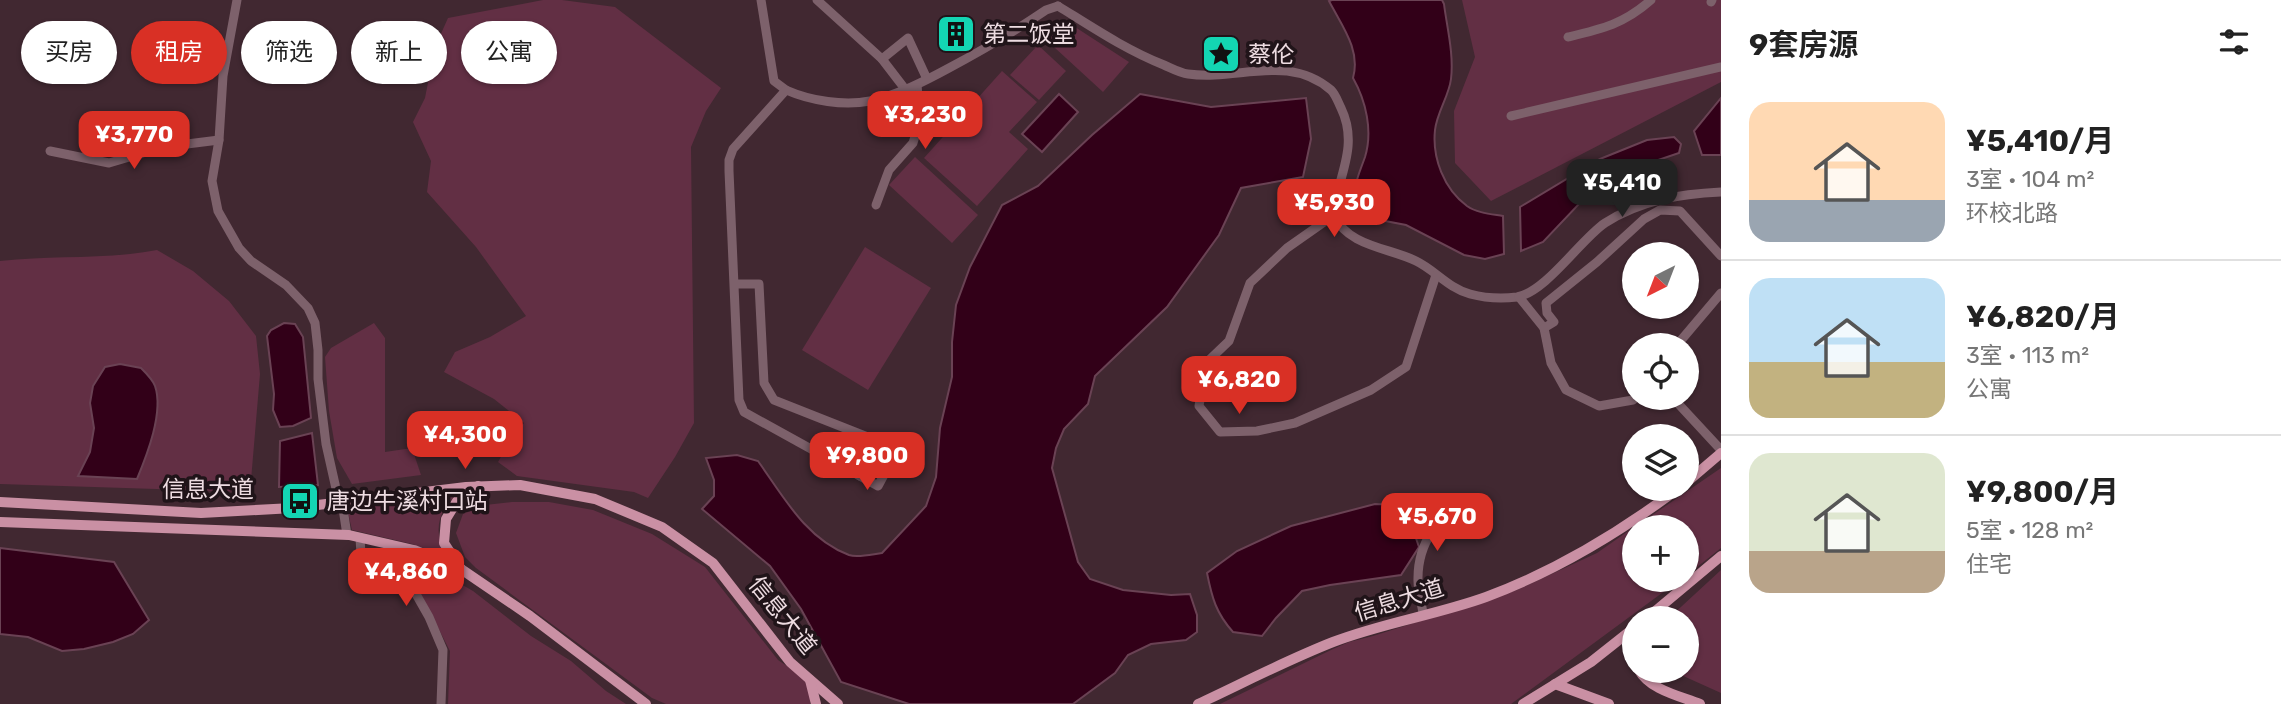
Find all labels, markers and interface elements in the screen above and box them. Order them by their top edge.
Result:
building icon: 第二饭堂 [935,13,977,55]
place label: 第二饭堂 [983,20,1075,48]
chip: 买房 [21,21,117,84]
chip: 租房 [131,21,227,84]
chip: 筛选 [241,21,337,84]
chip: 新上 [351,21,447,84]
chip: 公寓 [461,21,557,84]
icon: filters [2215,23,2253,61]
text: 9套房源 [1749,27,1858,63]
place icon: 蔡伦 [1200,33,1242,75]
place label: 蔡伦 [1248,40,1294,68]
pin: ¥3,230 [868,92,982,151]
text: ¥3,230 [883,100,967,128]
pin: ¥3,770 [77,111,191,171]
text: ¥3,770 [95,120,173,148]
text: ¥5,410/月 [1966,123,2114,159]
icon: home [1805,130,1889,214]
pin: ¥5,410 [1565,160,1679,219]
text: 3室 · 104 m² [1966,165,2094,193]
text: ¥5,410 [1582,168,1662,196]
pin: ¥5,930 [1277,180,1391,239]
text: ¥5,930 [1293,188,1375,216]
text: 环校北路 [1966,199,2058,227]
north arrow [1622,242,1699,318]
map controls [1622,242,1699,683]
text: ¥6,820/月 [1966,299,2120,335]
icon: home [1805,306,1889,390]
button: locate [1622,333,1699,410]
text: 3室 · 113 m² [1966,341,2089,369]
pin: ¥6,820 [1182,356,1296,416]
text: ¥6,820 [1197,365,1281,393]
text: 公寓 [1966,375,2012,403]
pin: ¥4,300 [408,412,522,471]
text: ¥4,300 [423,420,507,448]
button: layers [1622,424,1699,501]
pin: ¥9,800 [810,433,924,492]
text: ¥9,800 [826,441,908,469]
text: ¥9,800/月 [1966,474,2119,510]
street label: 信息大道 [162,475,254,503]
bus stop icon: 唐边牛溪村口站 [279,480,321,522]
icon: home [1805,481,1889,565]
place label: 唐边牛溪村口站 [327,487,488,515]
pin: ¥5,670 [1380,494,1494,553]
text: ¥5,670 [1397,502,1477,530]
button: + [1622,515,1699,592]
text: 5室 · 128 m² [1966,516,2093,544]
pin: ¥4,860 [349,548,463,608]
text: 住宅 [1966,550,2012,578]
text: ¥4,860 [364,557,448,585]
street label: 信息大道 [743,570,823,660]
street label: 信息大道 [1351,573,1447,627]
button: − [1622,606,1699,683]

